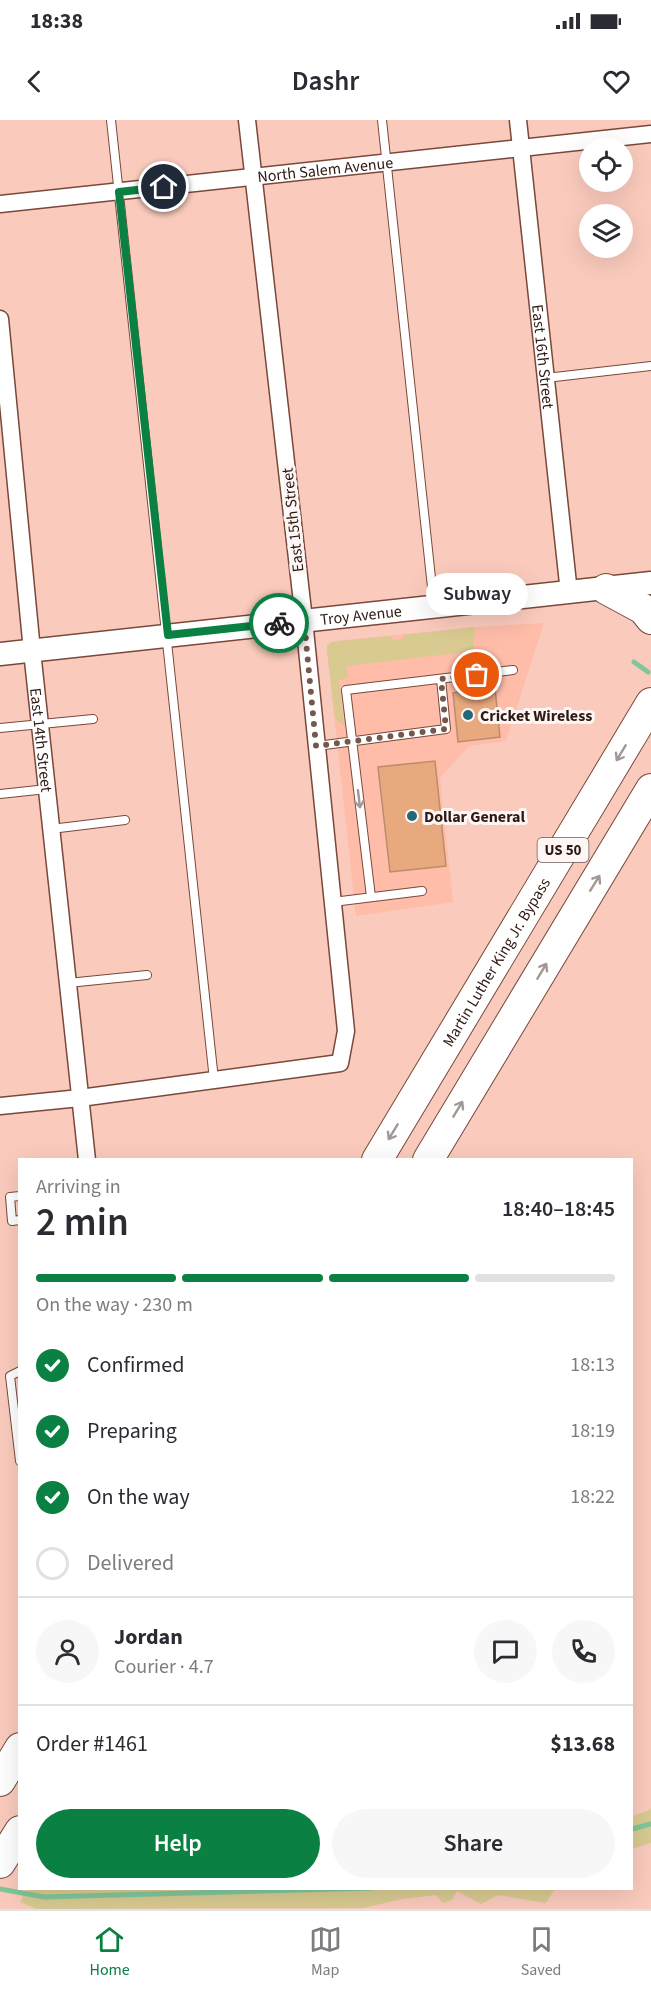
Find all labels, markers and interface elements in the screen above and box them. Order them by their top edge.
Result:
text: 18:38 [30,5,83,37]
text: Dashr [292,62,359,101]
icon: back [18,65,51,98]
icon: heart [600,65,633,98]
map controls [579,138,633,258]
button: locate [579,138,633,192]
street label: North Salem Avenue [256,152,394,188]
pin [138,161,189,212]
icon: home [147,170,180,203]
button: layers [579,204,633,258]
street label: East 16th Street [526,303,559,411]
street label: East 15th Street [277,466,309,573]
callout: Subway [426,573,528,615]
text: Subway [443,580,511,608]
courier [249,593,309,653]
street label: Troy Avenue [319,600,403,631]
icon: bike [263,607,296,640]
pin [451,649,502,700]
icon: bag [460,658,493,691]
street label: East 14th Street [24,687,57,794]
place label: Cricket Wireless [480,705,592,727]
marker: Cricket Wireless [461,708,475,722]
one-way arrow [615,744,627,761]
one-way arrow [354,789,365,808]
place label: Dollar General [424,806,525,828]
marker: Dollar General [405,809,419,823]
road number: US 50 [538,838,588,862]
street label: Martin Luther King Jr. Bypass [437,874,556,1051]
one-way arrow [589,875,601,892]
one-way arrow [536,963,548,980]
one-way arrow [452,1101,465,1118]
one-way arrow [387,1123,399,1140]
text: Arriving in [36,1173,121,1201]
text: 18:40–18:45 [502,1193,615,1225]
text: 2 min [36,1195,129,1251]
text: On the way · 230 m [36,1291,193,1319]
icon: check [36,1349,69,1382]
text: Confirmed [87,1349,184,1381]
text: 18:13 [570,1351,615,1379]
icon: check [36,1415,69,1448]
text: Preparing [87,1415,177,1447]
text: 18:19 [570,1417,615,1445]
icon: check [36,1481,69,1514]
text: On the way [87,1481,190,1513]
text: 18:22 [570,1483,615,1511]
text: Delivered [87,1547,174,1579]
button: person [36,1620,99,1683]
button: chat [474,1620,537,1683]
button: phone [552,1620,615,1683]
text: Jordan [114,1621,183,1653]
text: Courier · 4.7 [114,1653,214,1681]
text: Order #1461 [36,1728,148,1760]
text: $13.68 [550,1728,615,1760]
button: Help [36,1809,320,1878]
button: Share [332,1809,615,1878]
tab: Home [89,1923,130,1981]
tab: Map [309,1923,342,1981]
tab: Saved [521,1923,562,1981]

